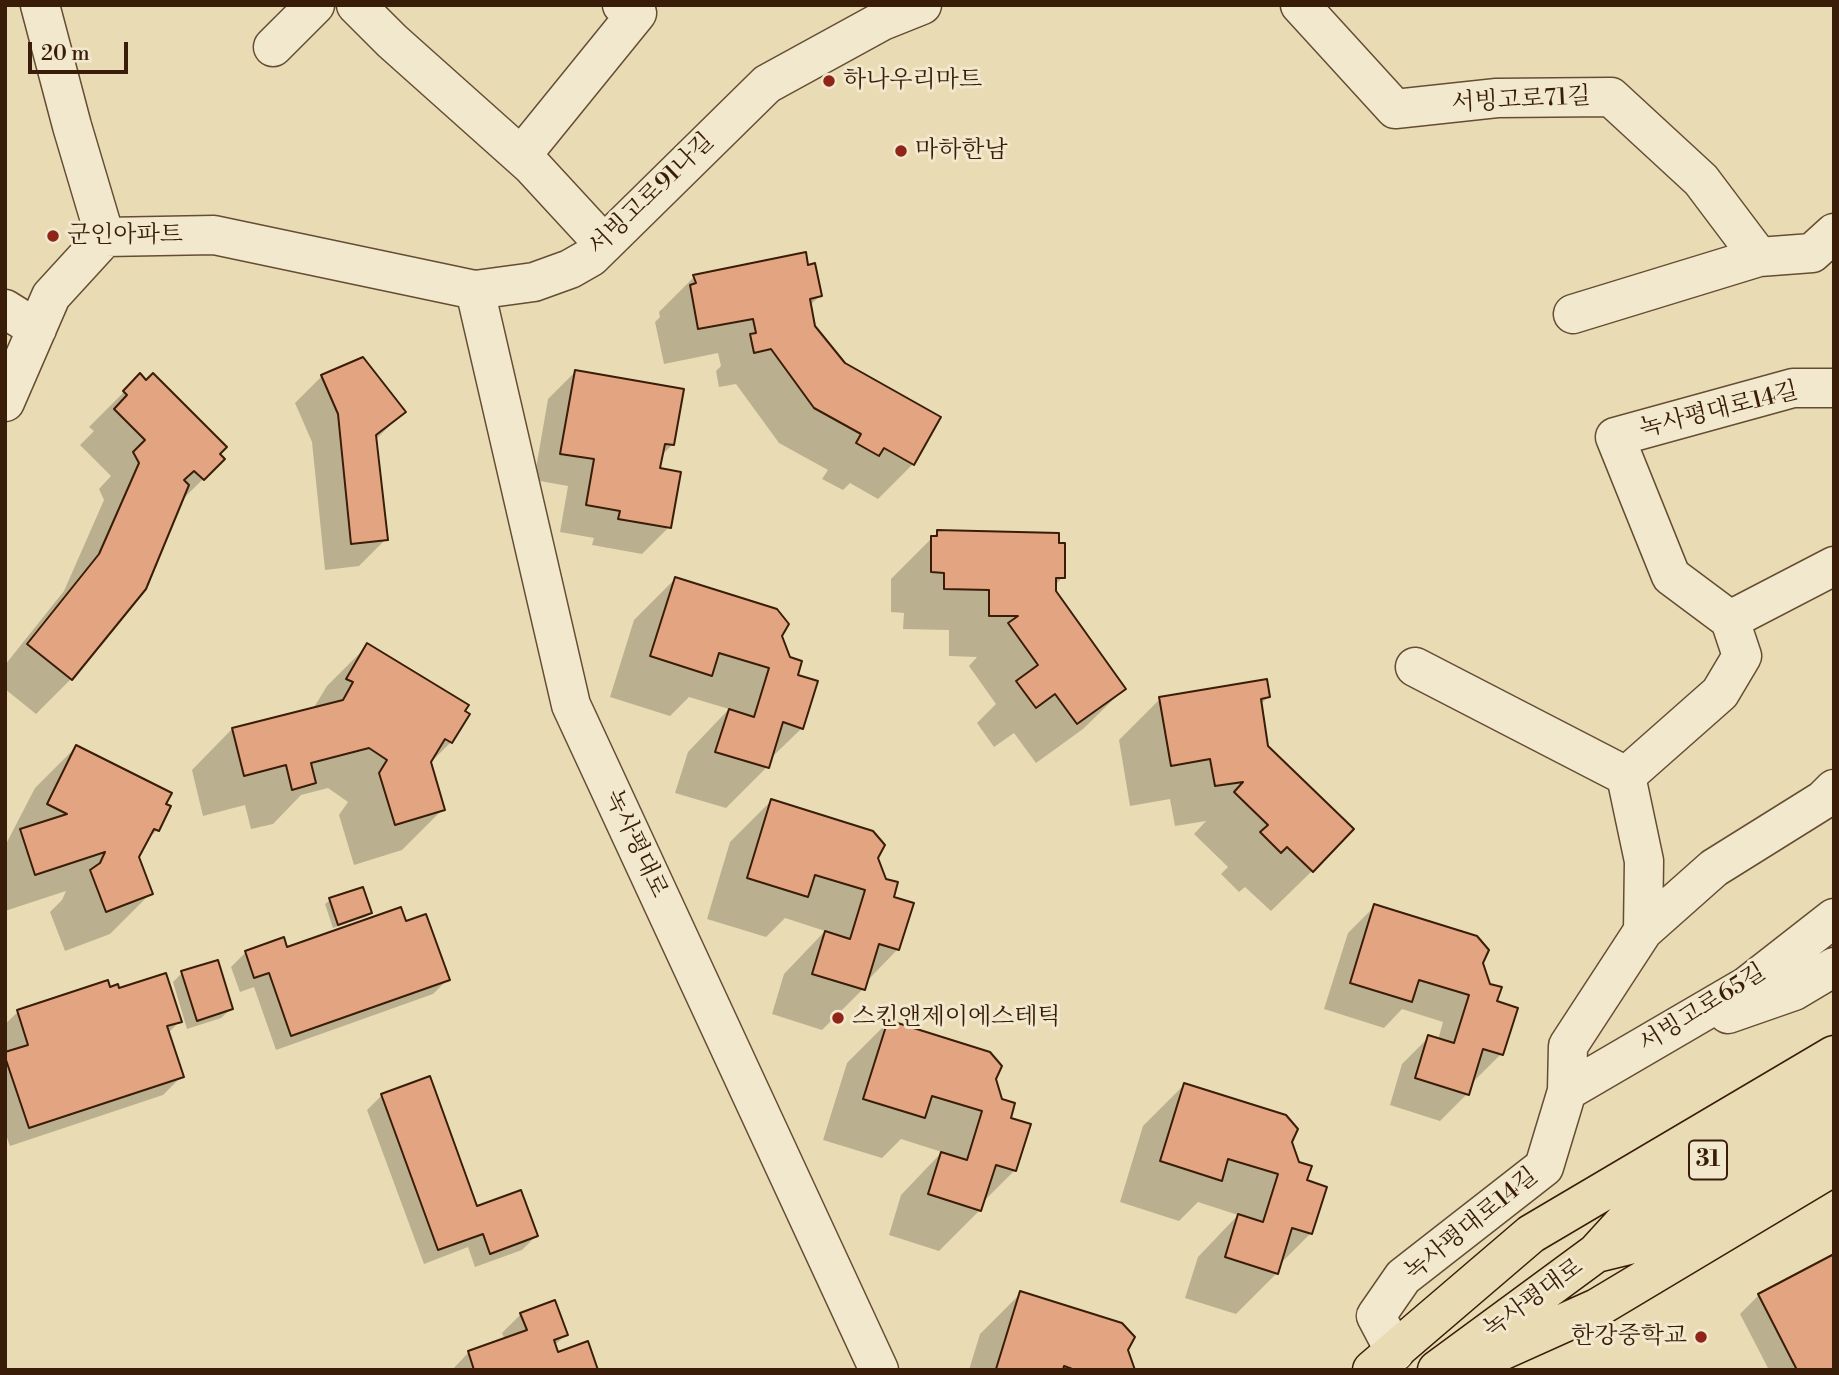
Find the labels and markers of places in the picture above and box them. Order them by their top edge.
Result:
place label: 하나우리마트 [843,67,982,95]
marker: 하나우리마트 [821,73,837,89]
place label: 마하한남 [915,137,1008,165]
marker: 마하한남 [893,143,909,159]
place label: 군인아파트 [67,222,183,250]
marker: 군인아파트 [45,228,61,244]
place label: 스킨앤제이에스테틱 [852,1004,1061,1032]
marker: 스킨앤제이에스테틱 [830,1010,846,1026]
place label: 한강중학교 [1571,1323,1687,1351]
marker: 한강중학교 [1693,1329,1709,1345]

